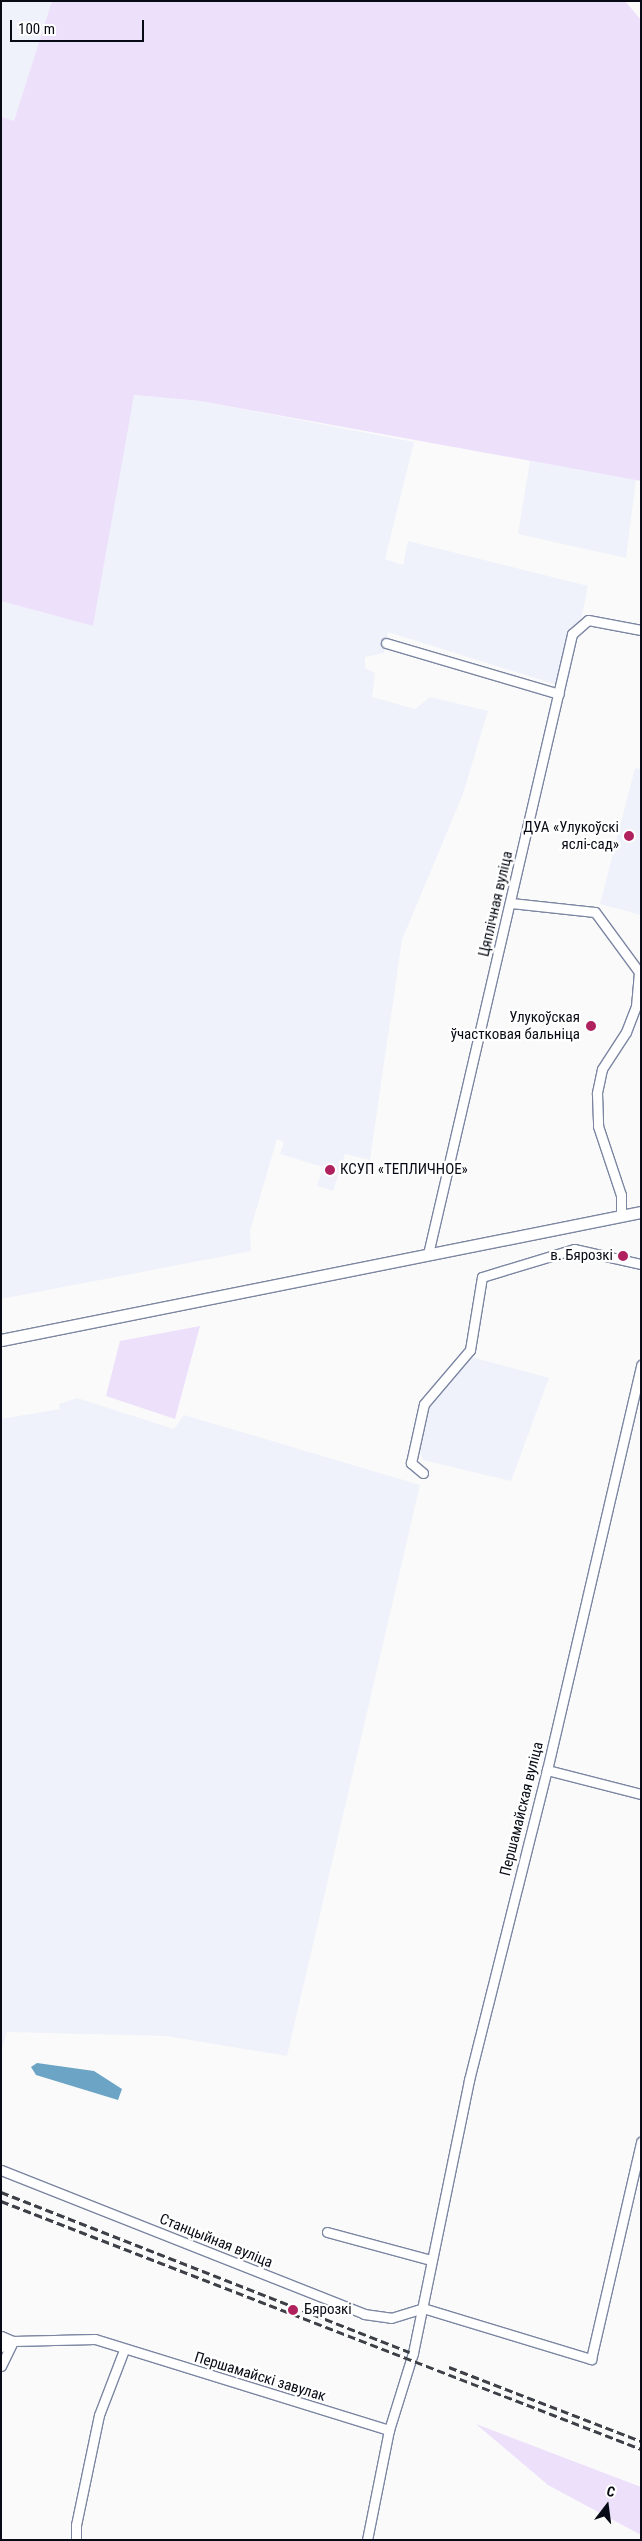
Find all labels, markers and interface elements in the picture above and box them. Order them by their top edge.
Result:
scale bar [12,10,146,42]
text: 100 m [18,20,55,38]
place label: ДУА «Улукоўскі яслі-сад» [523,818,619,853]
marker: ДУА «Улукоўскі яслі-сад» [623,830,635,842]
street label: Цяплічная вуліца [475,849,517,959]
place label: Улукоўская ўчастковая бальніца [451,1008,580,1043]
marker: Улукоўская ўчастковая бальніца [584,1019,598,1033]
place label: КСУП «ТЕПЛИЧНОЕ» [340,1161,468,1179]
marker: КСУП «ТЕПЛИЧНОЕ» [324,1164,336,1176]
place label: в. Бярозкі [550,1247,613,1265]
marker: в. Бярозкі [617,1250,629,1262]
street label: Першамайская вуліца [497,1740,547,1878]
street label: Станцыйная вуліца [157,2210,275,2272]
place label: Бярозкі [304,2301,352,2319]
marker: Бярозкі [286,2303,300,2317]
street label: Першамайскі завулак [192,2348,328,2406]
north arrow [582,2481,632,2531]
text: С [605,2483,617,2500]

